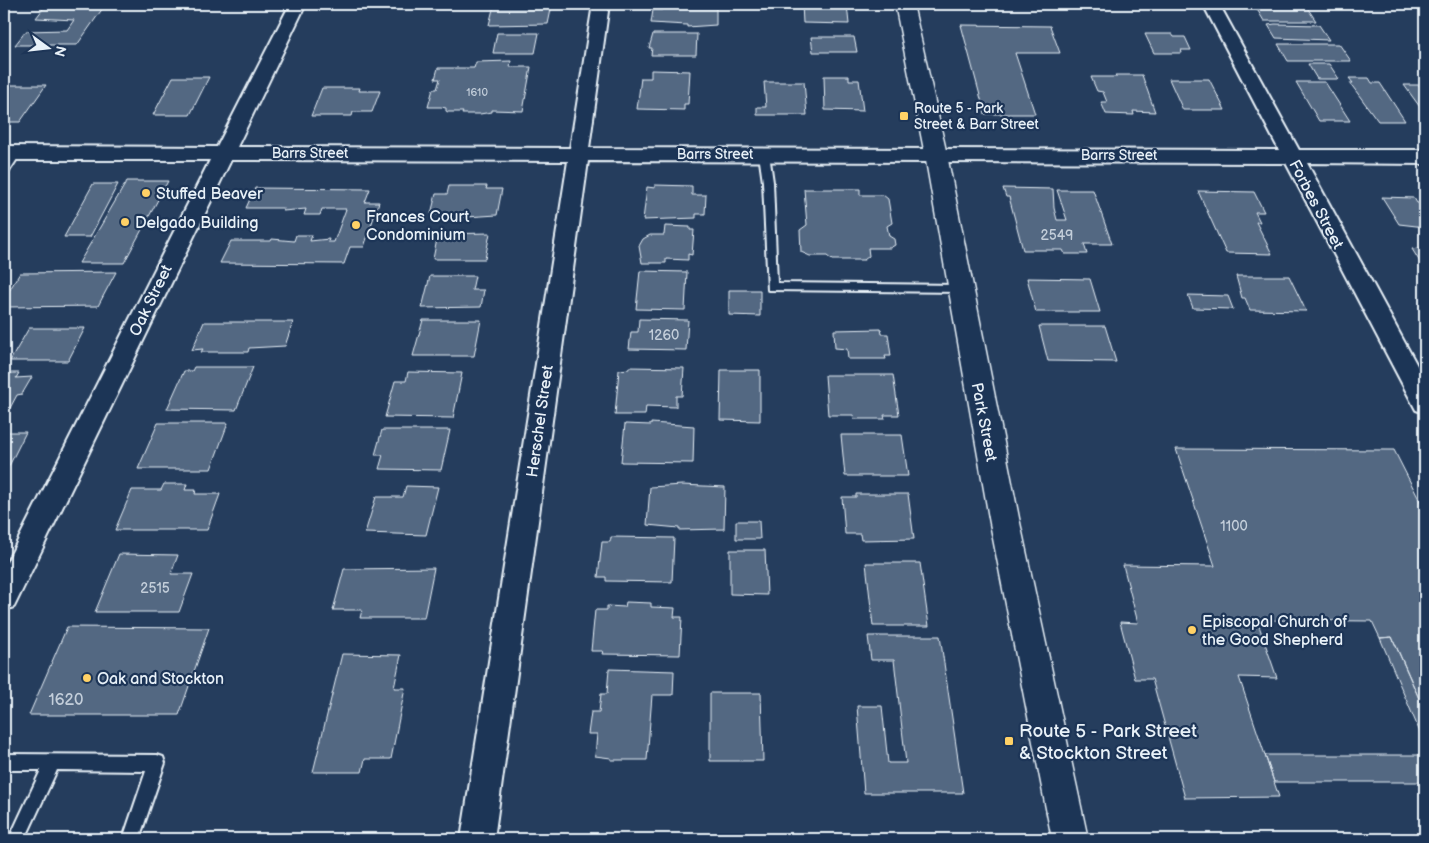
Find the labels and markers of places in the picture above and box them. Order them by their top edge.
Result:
place label: Route 5 - Park Street & Barr Street [914,100,1040,133]
marker: Route 5 - Park Street & Barr Street [898,110,910,122]
place label: Stuffed Beaver [156,185,263,204]
marker: Stuffed Beaver [140,187,152,199]
place label: Frances Court Condominium [366,208,469,245]
place label: Delgado Building [135,214,259,233]
marker: Delgado Building [119,216,131,228]
marker: Frances Court Condominium [350,219,362,231]
place label: Episcopal Church of the Good Shepherd [1202,613,1348,650]
marker: Episcopal Church of the Good Shepherd [1186,624,1198,636]
place label: Oak and Stockton [97,670,224,689]
marker: Oak and Stockton [81,672,93,684]
place label: Route 5 - Park Street & Stockton Street [1019,720,1197,765]
marker: Route 5 - Park Street & Stockton Street [1003,735,1015,747]

